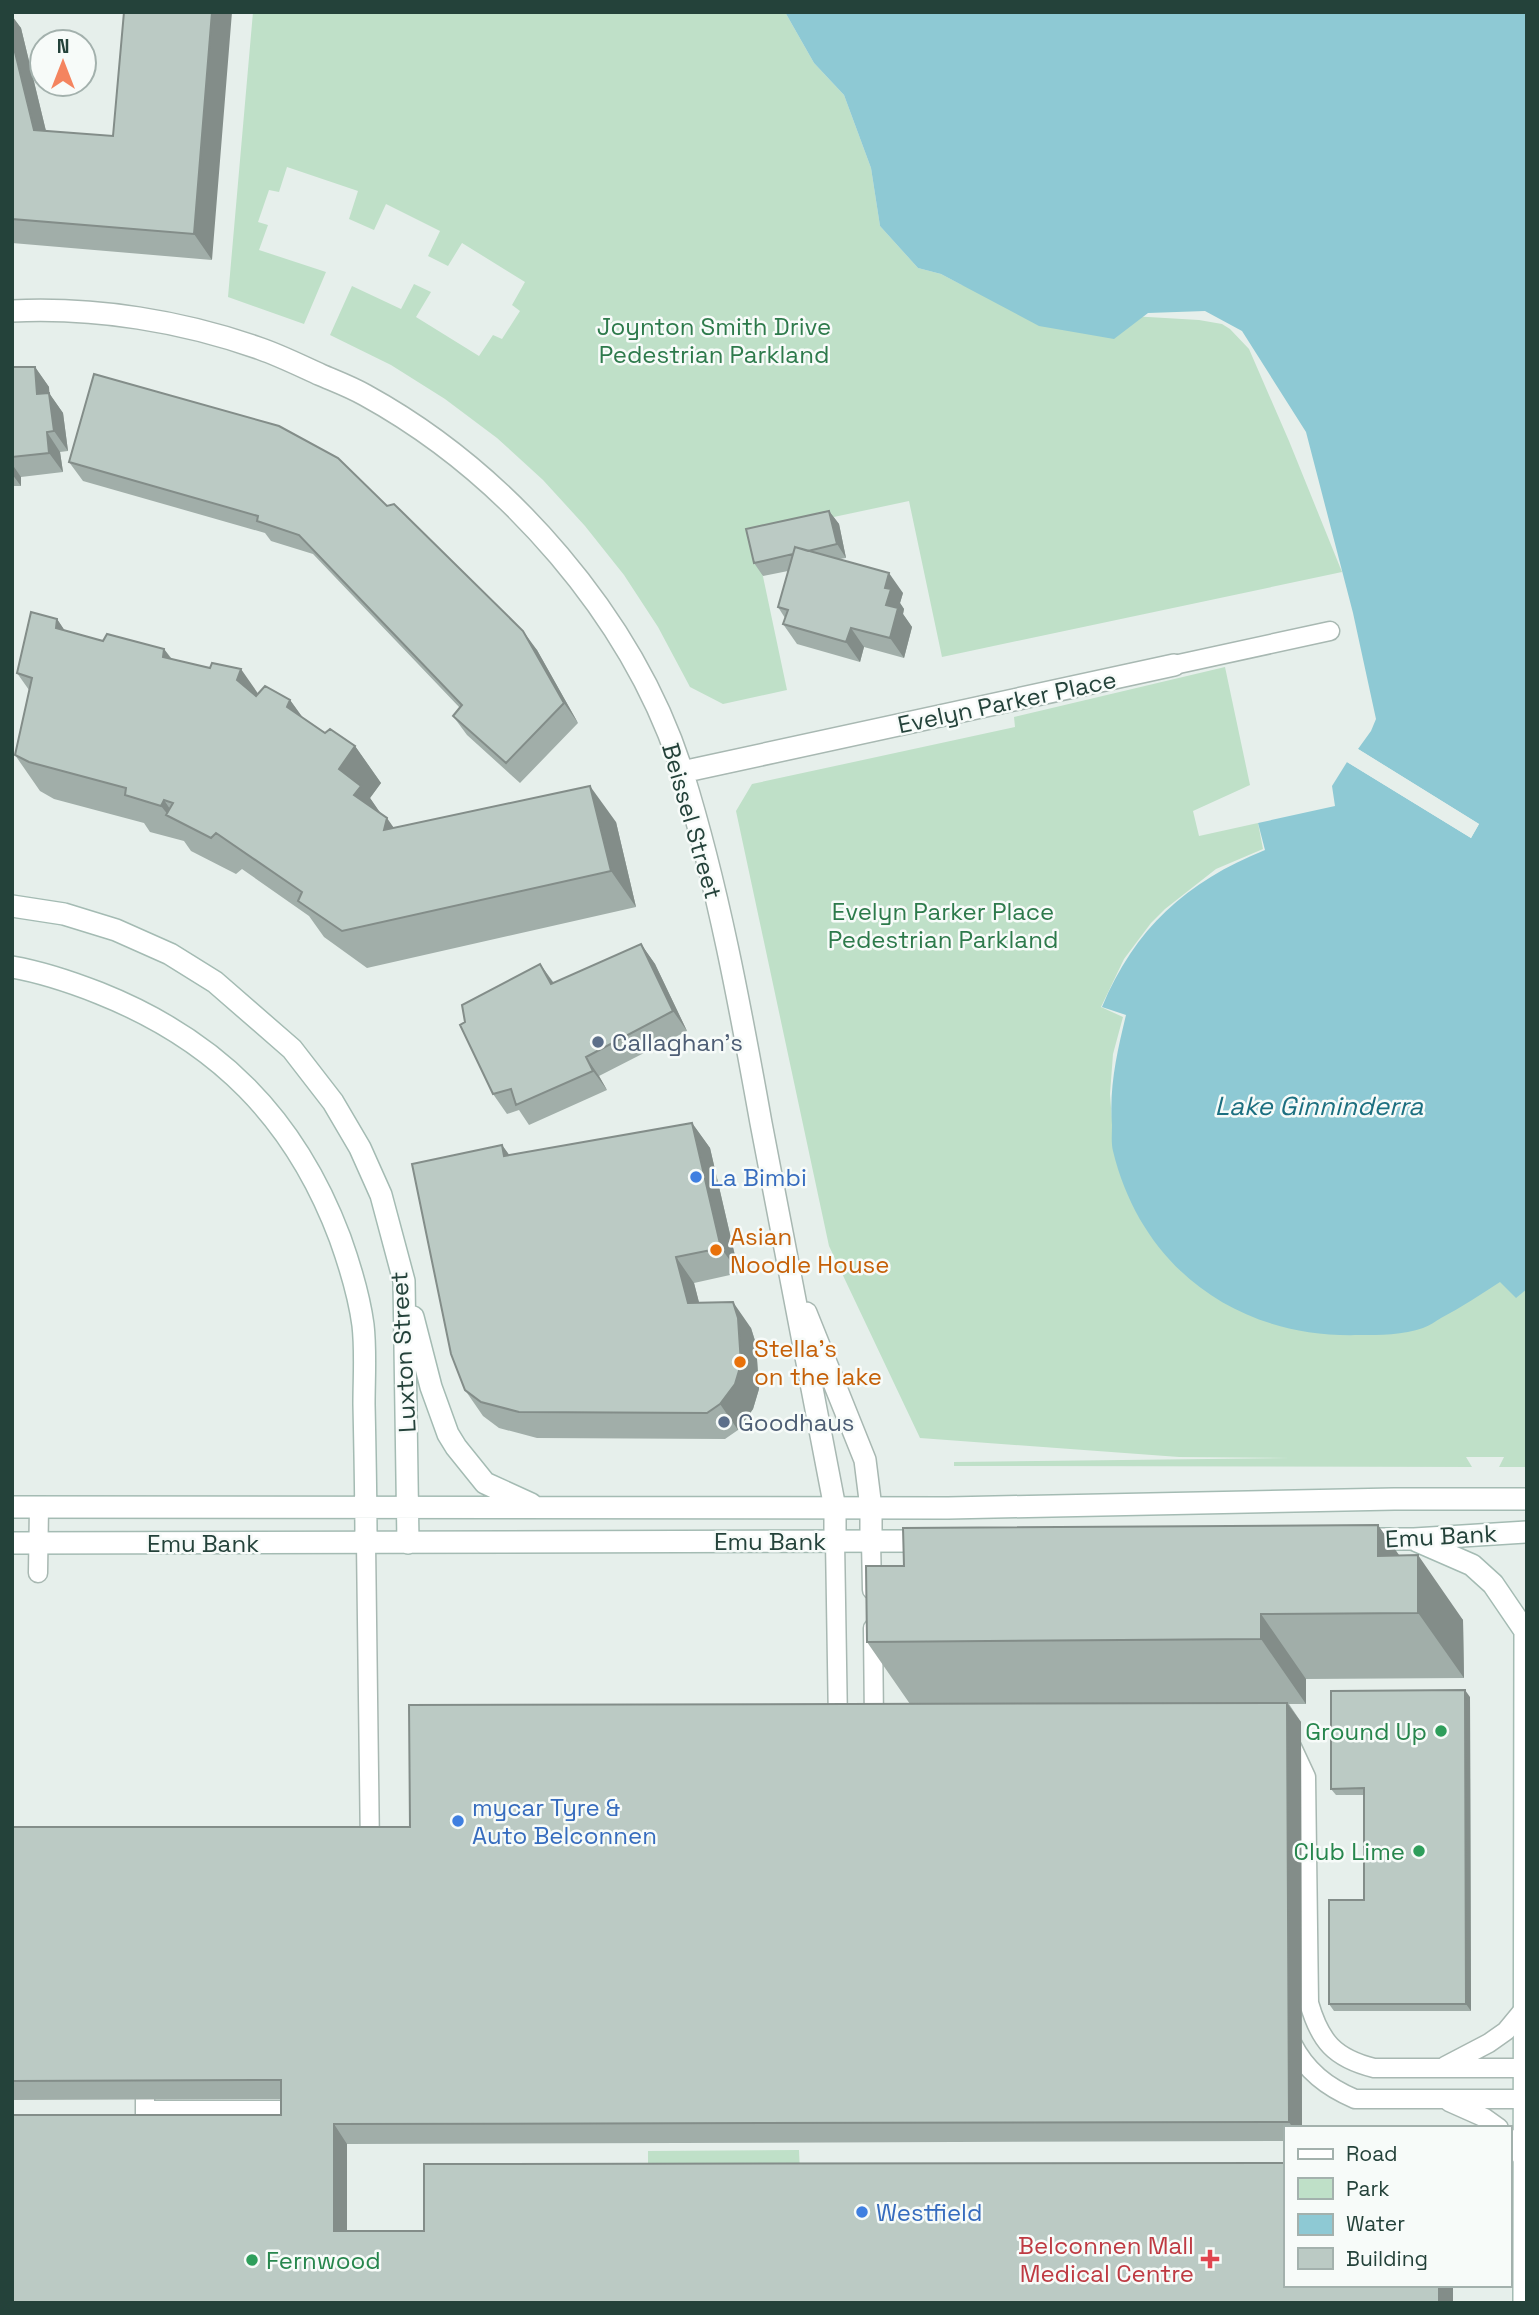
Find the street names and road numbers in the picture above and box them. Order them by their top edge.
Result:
street label: Evelyn Parker Place [895,664,1119,740]
street label: Beissel Street [655,739,729,903]
street label: Luxton Street [383,1271,423,1433]
street label: Emu Bank [1384,1518,1498,1554]
street label: Emu Bank [714,1526,826,1557]
street label: Emu Bank [147,1528,259,1559]

